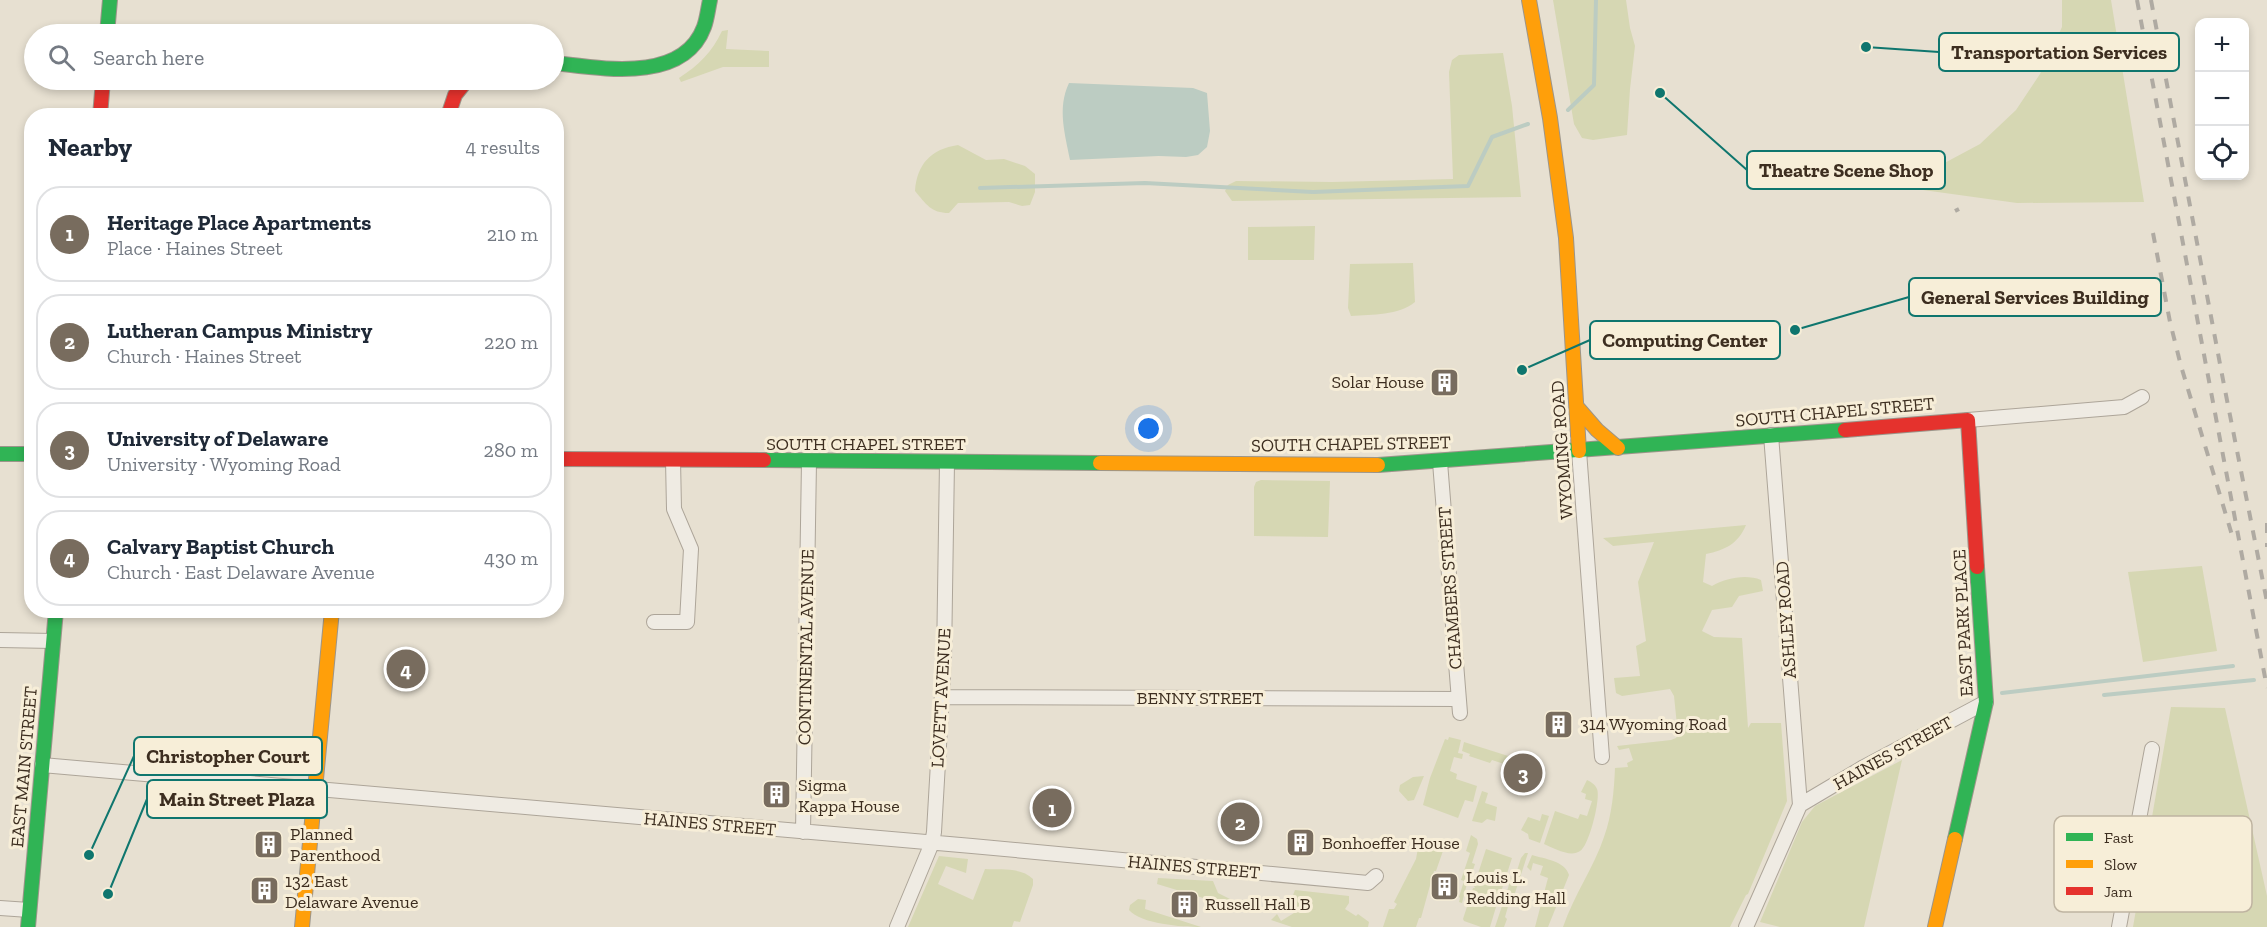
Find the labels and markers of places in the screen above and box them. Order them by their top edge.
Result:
callout: Transportation Services [1939,33,2179,71]
callout: Theatre Scene Shop [1747,151,1945,189]
callout: General Services Building [1909,278,2161,316]
callout: Computing Center [1590,321,1780,359]
building icon: Solar House [1429,366,1461,398]
place label: Solar House [1331,371,1424,393]
pin: 4 [386,646,426,692]
building icon: 314 Wyoming Road [1543,708,1575,740]
place label: 314 Wyoming Road [1580,713,1727,735]
callout: Christopher Court [134,737,322,775]
pin: 3 [1504,750,1543,796]
place label: Sigma Kappa House [798,774,900,817]
building icon: Sigma Kappa House [761,779,793,811]
callout: Main Street Plaza [147,780,327,818]
pin: 1 [1032,786,1072,830]
pin: 2 [1220,800,1260,844]
place label: Planned Parenthood [290,823,380,866]
building icon: Bonhoeffer House [1285,827,1317,859]
building icon: Planned Parenthood [253,828,285,860]
place label: Bonhoeffer House [1322,832,1460,854]
place label: Louis L. Redding Hall [1466,866,1566,909]
place label: 132 East Delaware Avenue [285,870,418,913]
building icon: Louis L. Redding Hall [1429,871,1461,903]
building icon: 132 East Delaware Avenue [248,875,280,907]
building icon: Russell Hall B [1168,888,1200,920]
place label: Russell Hall B [1205,893,1311,915]

